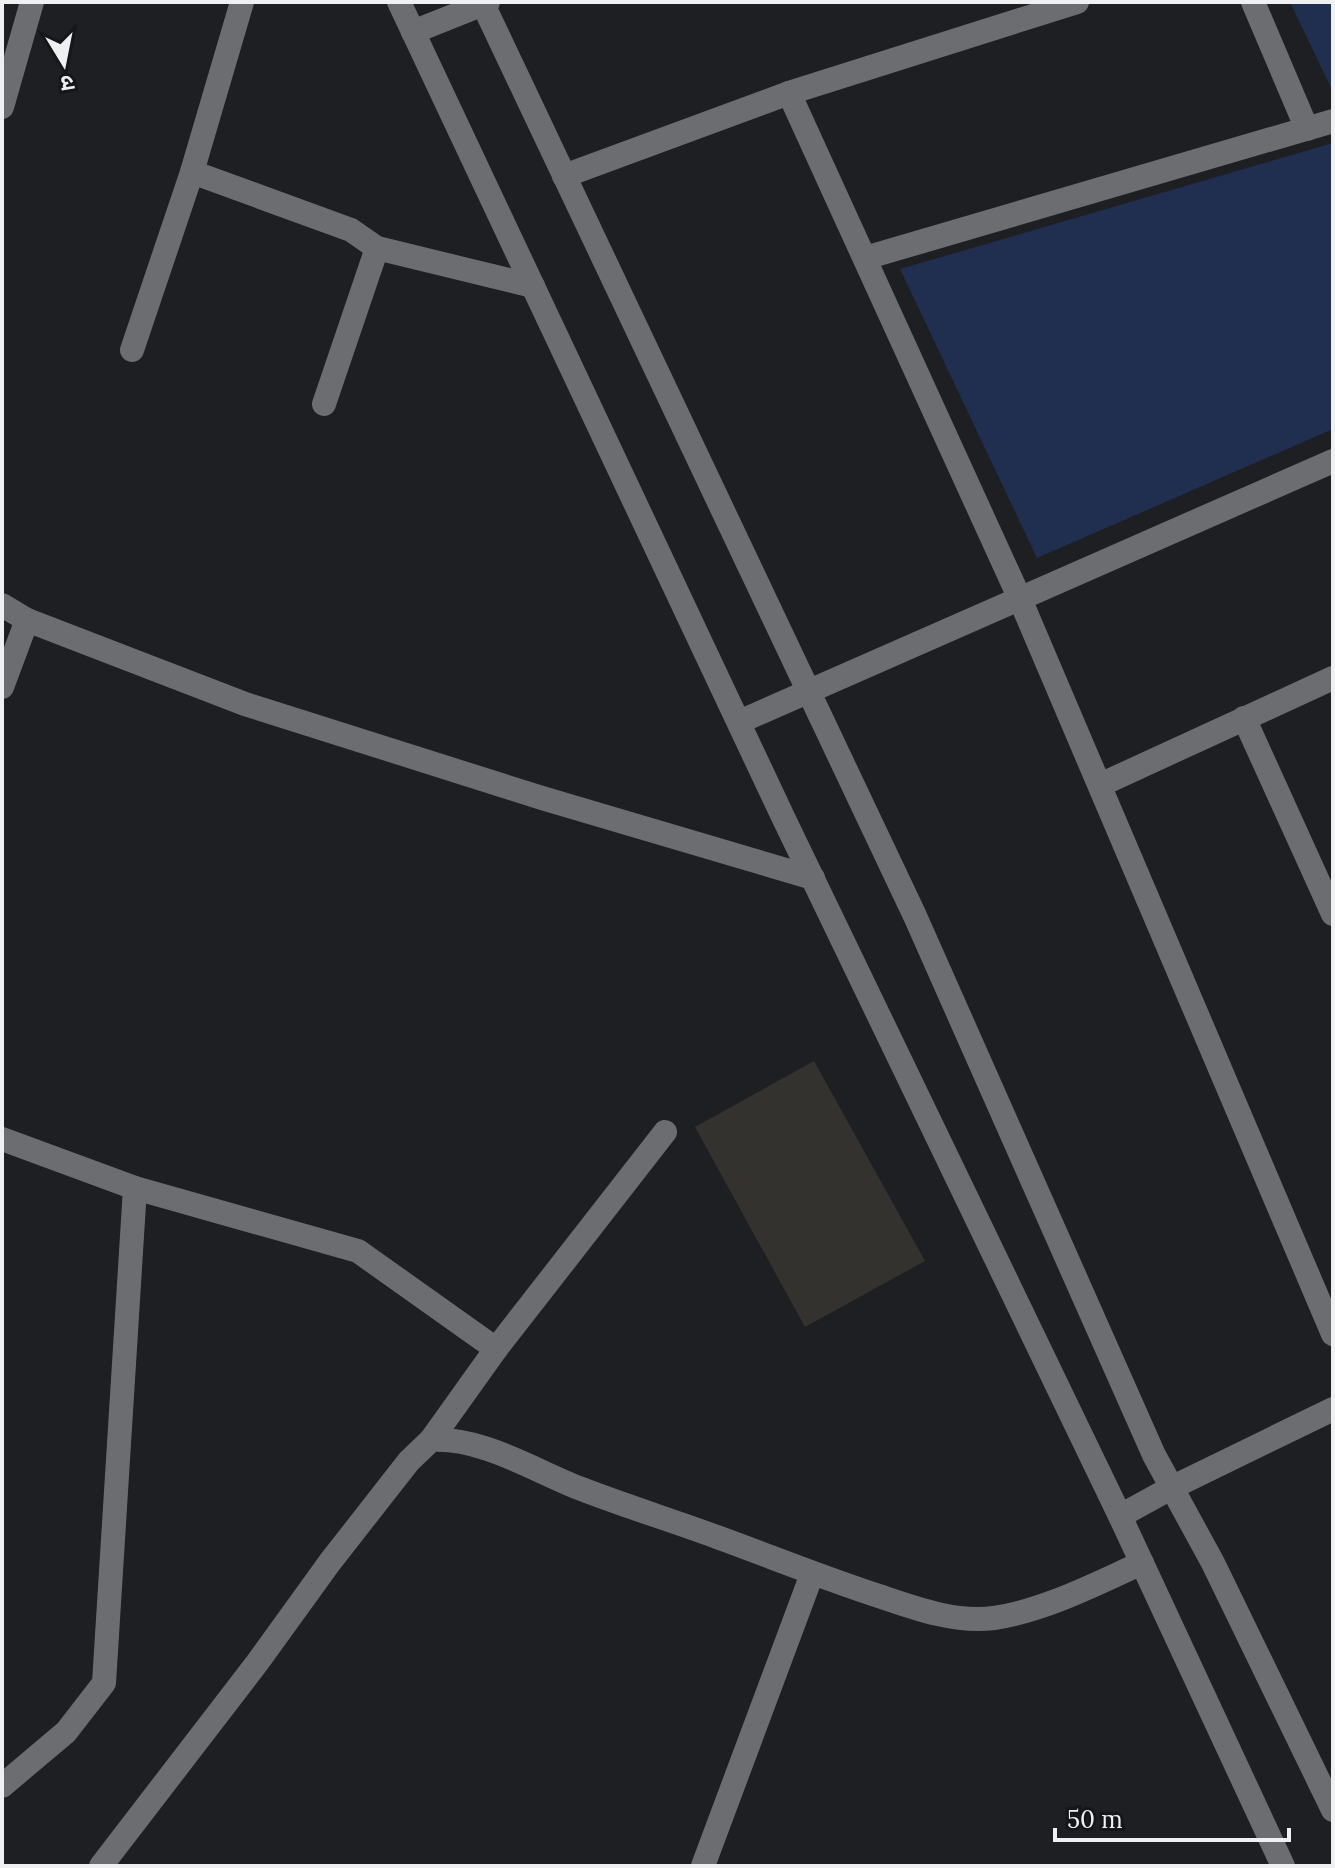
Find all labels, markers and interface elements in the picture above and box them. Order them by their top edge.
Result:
north arrow [24,24,104,104]
text: उ [58,69,76,99]
scale bar [1055,1792,1289,1842]
text: 50 m [1067,1804,1123,1835]

